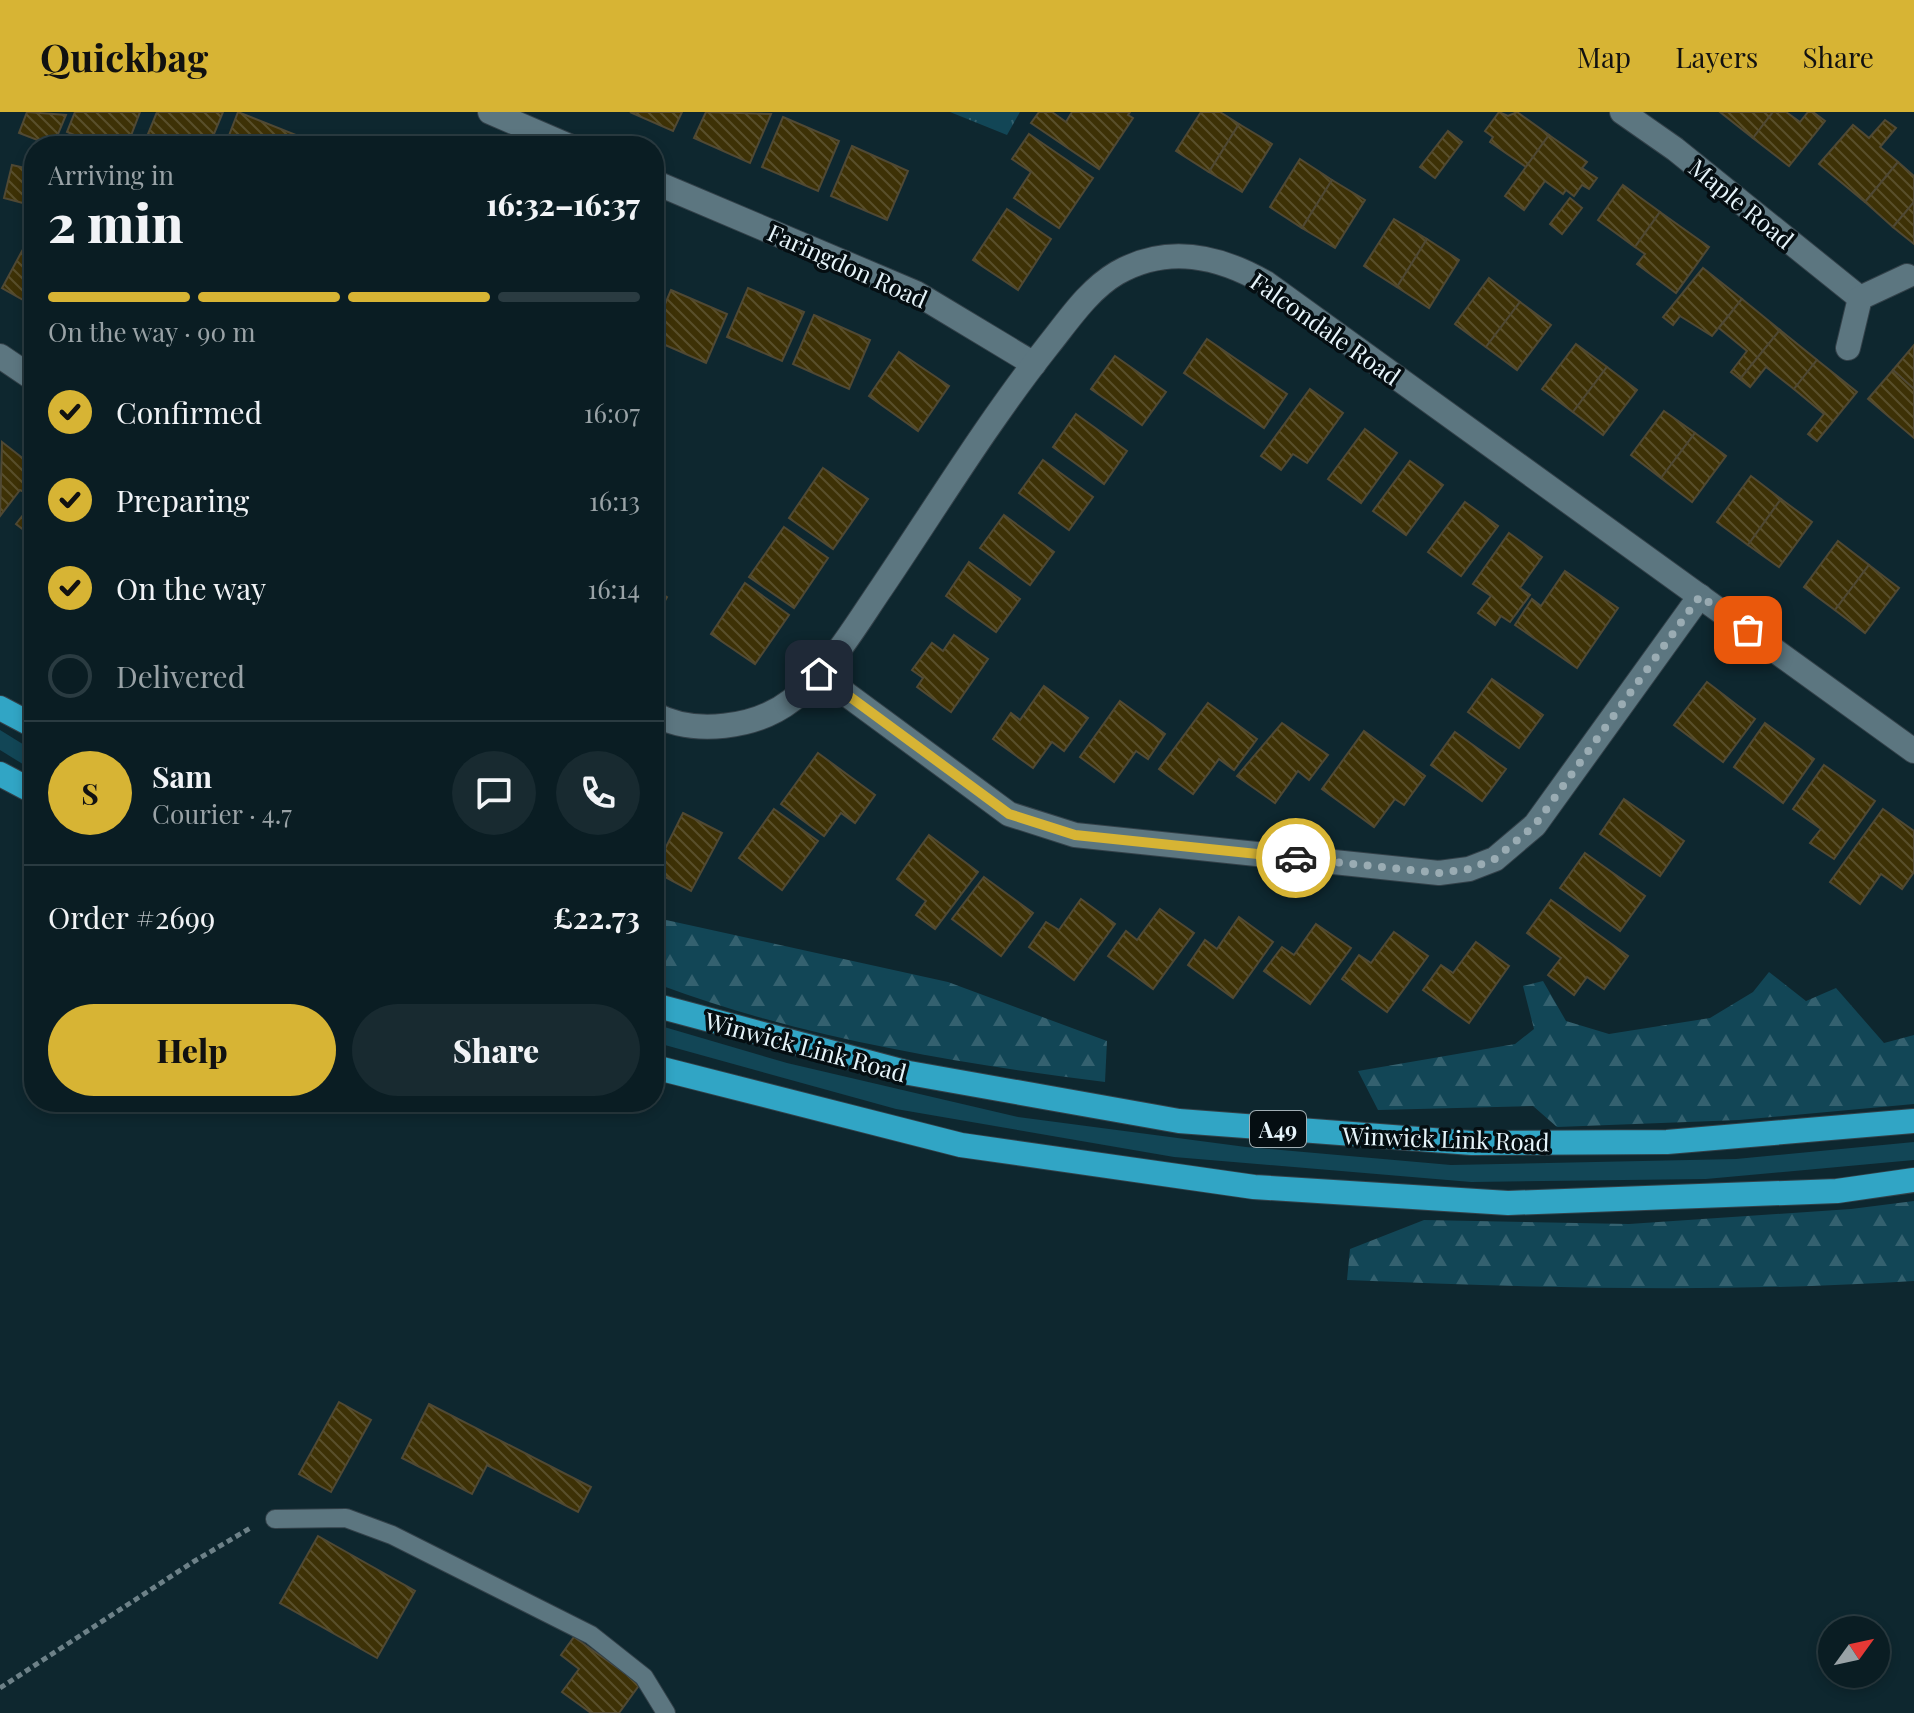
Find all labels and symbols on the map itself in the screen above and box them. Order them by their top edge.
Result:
street label: Maple Road [1683,151,1801,255]
street label: Faringdon Road [763,216,933,315]
street label: Falcondale Road [1245,264,1407,392]
pin [1714,596,1782,664]
pin [785,640,853,708]
courier [1256,818,1336,898]
street label: Winwick Link Road [701,1003,910,1088]
road number: A49 [1250,1111,1306,1147]
street label: Winwick Link Road [1341,1118,1550,1158]
north arrow [1818,1616,1890,1688]

